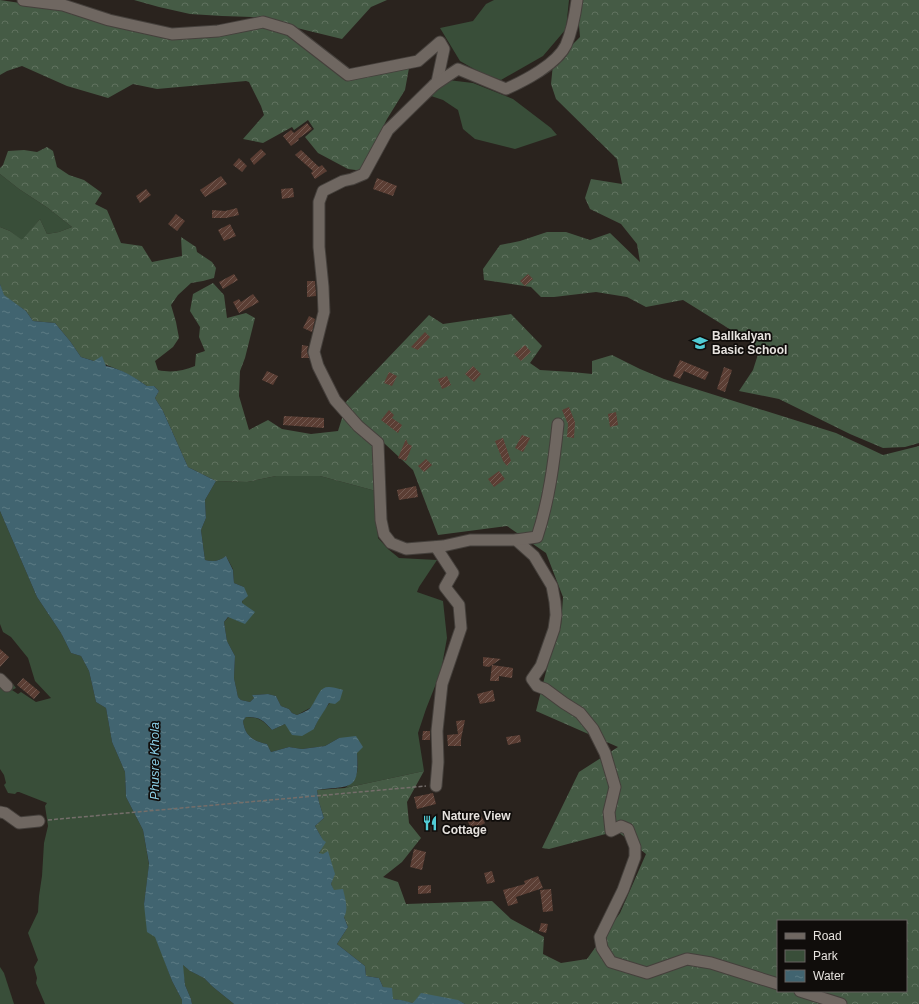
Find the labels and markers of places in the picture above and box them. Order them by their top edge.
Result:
place label: Ballkalyan Basic School [712,329,787,357]
school or university icon: Ballkalyan Basic School [691,334,709,352]
place label: Nature View Cottage [442,809,511,837]
restaurant icon: Nature View Cottage [421,814,439,832]

